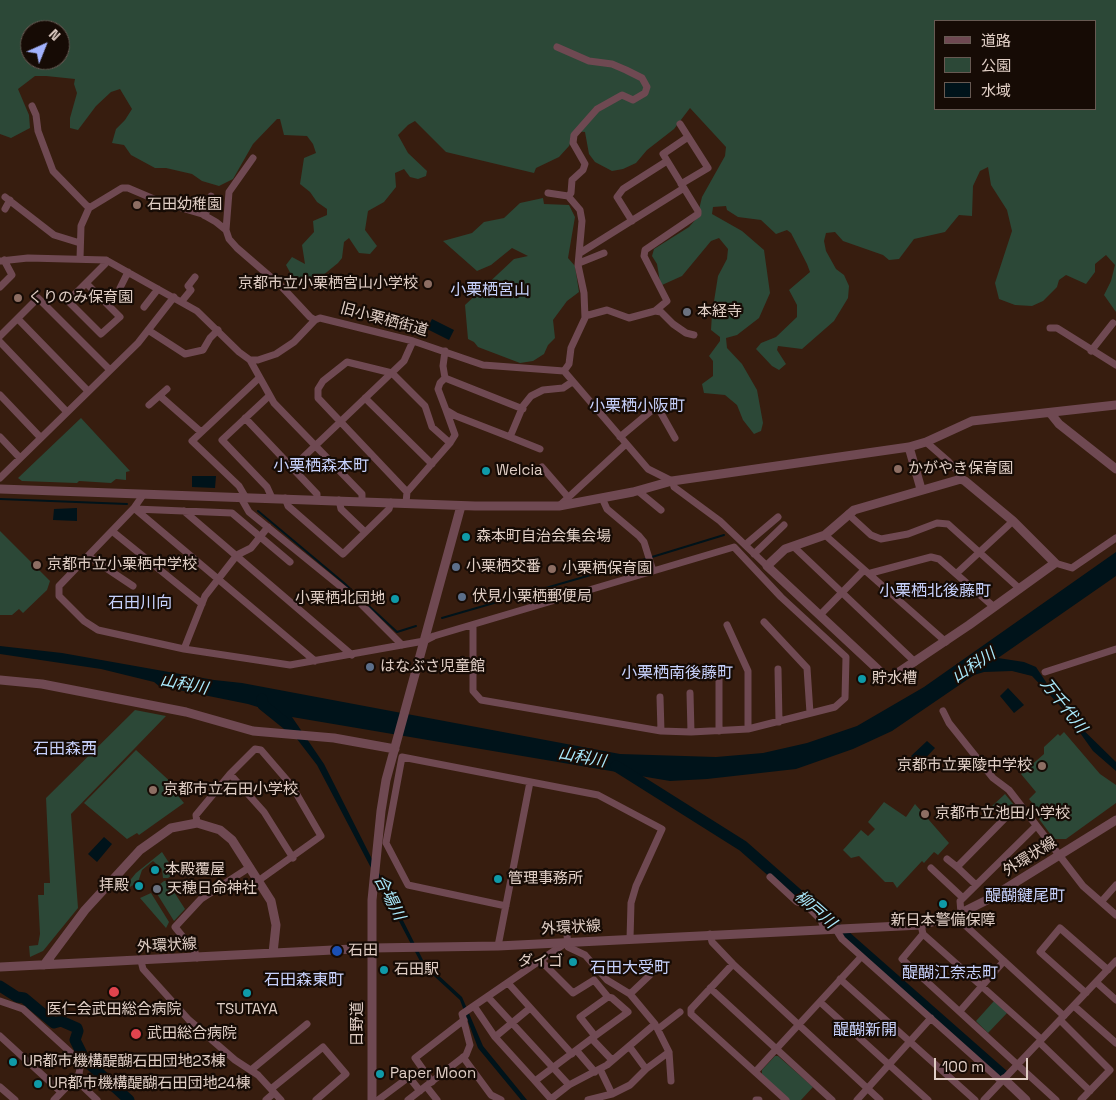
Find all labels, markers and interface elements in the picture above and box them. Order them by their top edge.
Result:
north arrow [20,20,70,70]
legend [934,20,1096,110]
text: N [45,25,64,45]
text: 道路 [981,31,1011,50]
text: 公園 [981,56,1011,75]
text: 水域 [981,81,1011,100]
place label: 石田幼稚園 [147,196,222,214]
marker: 石田幼稚園 [131,199,143,211]
place label: 京都市立小栗栖宮山小学校 [238,275,418,293]
marker: 京都市立小栗栖宮山小学校 [422,278,434,290]
district label: 小栗栖宮山 [450,281,530,301]
place label: くりのみ保育園 [28,289,133,307]
marker: くりのみ保育園 [12,292,24,304]
street label: 旧小栗栖街道 [338,300,430,340]
place label: 本経寺 [697,303,742,321]
marker: 本経寺 [681,306,693,318]
district label: 小栗栖小阪町 [589,397,685,417]
district label: 小栗栖森本町 [273,457,369,477]
place label: かがやき保育園 [908,460,1013,478]
place label: Welcia [496,462,543,480]
marker: かがやき保育園 [892,463,904,475]
marker: Welcia [480,465,492,477]
place label: 森本町自治会集会場 [476,528,611,546]
marker: 森本町自治会集会場 [460,531,472,543]
place label: 京都市立小栗栖中学校 [47,556,197,574]
place label: 小栗栖交番 [466,558,541,576]
marker: 京都市立小栗栖中学校 [31,559,43,571]
place label: 小栗栖保育園 [562,560,652,578]
marker: 小栗栖交番 [450,561,462,573]
marker: 小栗栖保育園 [546,563,558,575]
district label: 小栗栖北後藤町 [879,582,991,602]
place label: 伏見小栗栖郵便局 [472,588,592,606]
place label: 小栗栖北団地 [295,590,385,608]
marker: 伏見小栗栖郵便局 [456,591,468,603]
marker: 小栗栖北団地 [389,593,401,605]
district label: 石田川向 [108,594,172,614]
water label: 山科川 [949,645,999,687]
place label: はなぶさ児童館 [380,658,485,676]
marker: はなぶさ児童館 [364,661,376,673]
district label: 小栗栖南後藤町 [621,664,733,684]
place label: 貯水槽 [872,670,917,688]
water label: 山科川 [159,671,209,699]
marker: 貯水槽 [856,673,868,685]
water label: 万千代川 [1036,675,1090,737]
district label: 石田森西 [33,740,97,760]
water label: 山科川 [557,744,607,772]
place label: 京都市立栗陵中学校 [897,757,1032,775]
marker: 京都市立栗陵中学校 [1036,760,1048,772]
place label: 京都市立石田小学校 [163,781,298,799]
marker: 京都市立石田小学校 [147,784,159,796]
place label: 京都市立池田小学校 [935,805,1070,823]
marker: 京都市立池田小学校 [919,808,931,820]
street label: 外環状線 [1000,833,1060,881]
place label: 本殿覆屋 [165,861,225,879]
marker: 本殿覆屋 [149,864,161,876]
place label: 管理事務所 [508,870,583,888]
water label: 合場川 [370,872,408,924]
marker: 管理事務所 [492,873,504,885]
place label: 拝殿 [99,877,129,895]
marker: 拝殿 [133,880,145,892]
place label: 天穂日命神社 [167,880,257,898]
marker: 天穂日命神社 [151,883,163,895]
water label: 柳戸川 [791,887,839,933]
district label: 醍醐鍵尾町 [985,887,1065,907]
marker: 新日本警備保障 [937,898,949,910]
place label: 新日本警備保障 [891,912,995,930]
street label: 外環状線 [541,917,601,939]
street label: 外環状線 [137,935,197,957]
place label: 石田 [348,942,378,960]
marker: 石田 [330,944,344,958]
place label: ダイゴ [518,953,563,971]
marker: ダイゴ [567,956,579,968]
district label: 石田大受町 [590,959,670,979]
place label: 石田駅 [394,961,439,979]
marker: 石田駅 [378,964,390,976]
district label: 醍醐江奈志町 [902,964,998,984]
district label: 石田森東町 [264,971,344,991]
marker: 医仁会武田総合病院 [107,985,121,999]
marker: TSUTAYA [241,987,253,999]
place label: 医仁会武田総合病院 [47,1001,181,1019]
place label: TSUTAYA [216,1001,278,1019]
street label: 日野道 [349,1002,367,1046]
district label: 醍醐新開 [833,1021,897,1041]
place label: 武田総合病院 [147,1025,237,1043]
marker: 武田総合病院 [129,1027,143,1041]
scale bar [936,1048,1030,1080]
place label: UR都市機構醍醐石田団地23棟 [23,1053,226,1071]
marker: UR都市機構醍醐石田団地23棟 [7,1056,19,1068]
text: 100 m [942,1057,984,1076]
place label: Paper Moon [390,1065,476,1083]
marker: Paper Moon [374,1068,386,1080]
place label: UR都市機構醍醐石田団地24棟 [48,1075,250,1093]
marker: UR都市機構醍醐石田団地24棟 [32,1078,44,1090]

